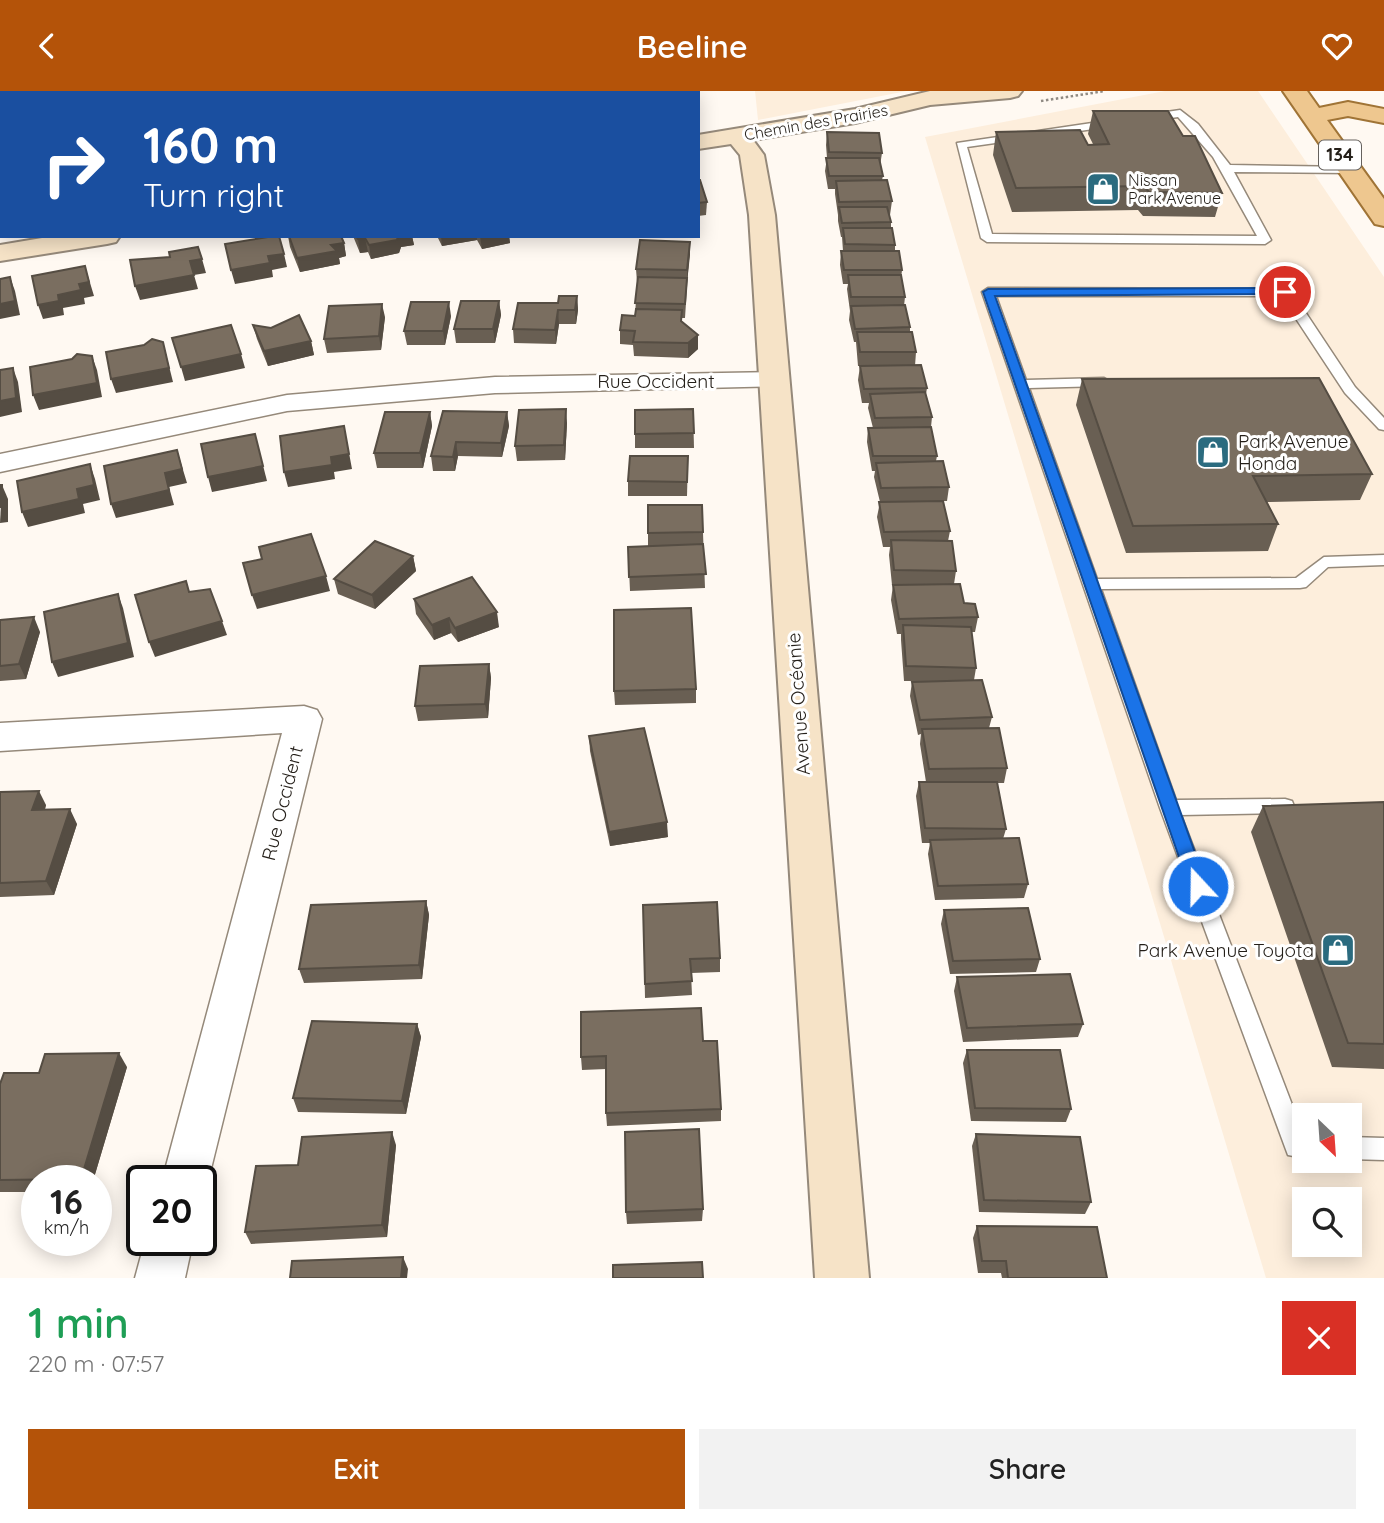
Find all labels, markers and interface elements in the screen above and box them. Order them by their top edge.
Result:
text: Beeline [636,26,748,66]
icon: back [28,27,66,65]
icon: heart [1318,27,1356,65]
street label: Chemin des Prairies [743,100,889,144]
text: 160 m [143,114,278,175]
icon: right [28,119,119,210]
road number: 134 [1319,141,1361,169]
shop icon: Nissan Park Avenue [1084,170,1122,208]
place label: Nissan Park Avenue [1128,170,1221,208]
text: Turn right [143,175,284,215]
pin [1255,262,1315,322]
icon: arrive [1266,273,1304,311]
street label: Rue Occident [597,369,715,393]
place label: Park Avenue Honda [1238,429,1348,475]
shop icon: Park Avenue Honda [1194,433,1232,471]
street label: Avenue Océanie [781,632,815,776]
street label: Rue Occident [256,743,308,863]
position arrow [1161,849,1235,923]
shop icon: Park Avenue Toyota [1319,931,1357,969]
place label: Park Avenue Toyota [1138,938,1314,962]
north arrow [1292,1103,1362,1173]
map controls [1292,1103,1362,1257]
speed limit sign: 20 [126,1165,217,1256]
text: 16 [50,1179,83,1223]
button: search [1292,1187,1362,1257]
text: km/h [44,1216,89,1239]
text: 1 min [28,1296,129,1349]
button: close [1282,1301,1356,1375]
text: 220 m · 07:57 [28,1349,164,1378]
button: Exit [28,1429,685,1509]
button: Share [699,1429,1356,1509]

